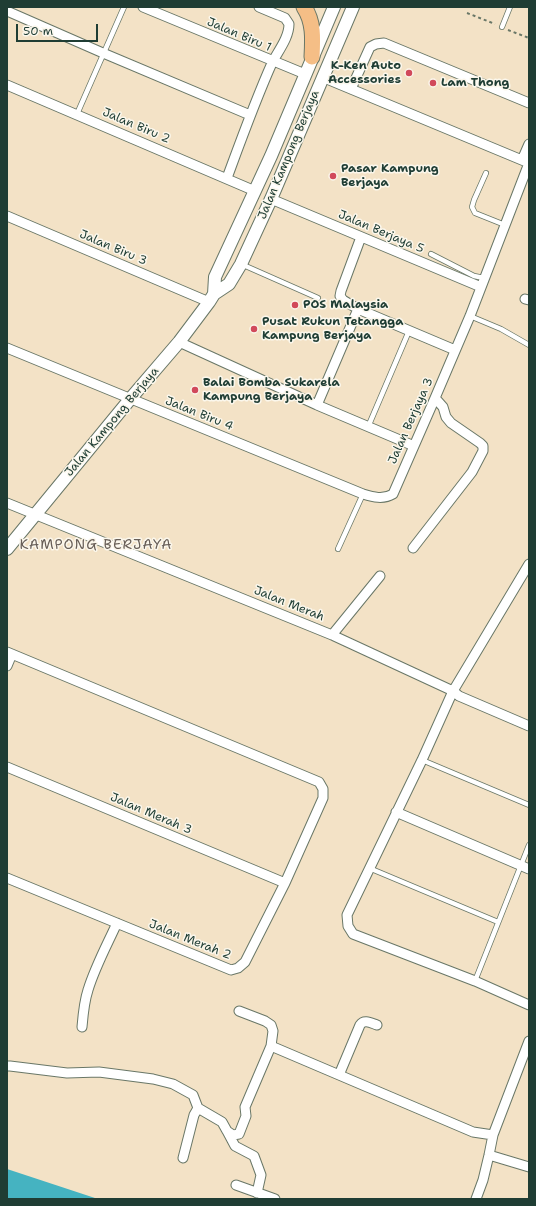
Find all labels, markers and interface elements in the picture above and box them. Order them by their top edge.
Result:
street label: Jalan Biru 1 [205,15,273,55]
scale bar [18,16,100,42]
text: 50 m [23,23,53,39]
place label: K-Ken Auto Accessories [328,59,401,87]
marker: K-Ken Auto Accessories [404,68,414,78]
place label: Lam Thong [441,76,509,90]
marker: Lam Thong [428,78,438,88]
street label: Jalan Kampong Berjaya [255,88,323,222]
street label: Jalan Biru 2 [100,105,172,147]
place label: Pasar Kampung Berjaya [341,162,439,190]
marker: Pasar Kampung Berjaya [328,171,338,181]
street label: Jalan Berjaya 5 [336,207,426,257]
street label: Jalan Biru 3 [77,227,149,269]
place label: POS Malaysia [303,298,388,312]
marker: POS Malaysia [290,300,300,310]
place label: Pusat Rukun Tetangga Kampung Berjaya [262,315,403,343]
marker: Pusat Rukun Tetangga Kampung Berjaya [249,324,259,334]
street label: Jalan Kampong Berjaya [62,364,162,480]
place label: Balai Bomba Sukarela Kampung Berjaya [203,376,340,404]
street label: Jalan Berjaya 3 [385,376,437,466]
marker: Balai Bomba Sukarela Kampung Berjaya [190,385,200,395]
street label: Jalan Biru 4 [163,394,235,434]
district label: KAMPONG BERJAYA [19,537,173,553]
street label: Jalan Merah [252,583,326,625]
street label: Jalan Merah 3 [108,790,194,838]
street label: Jalan Merah 2 [147,917,233,963]

